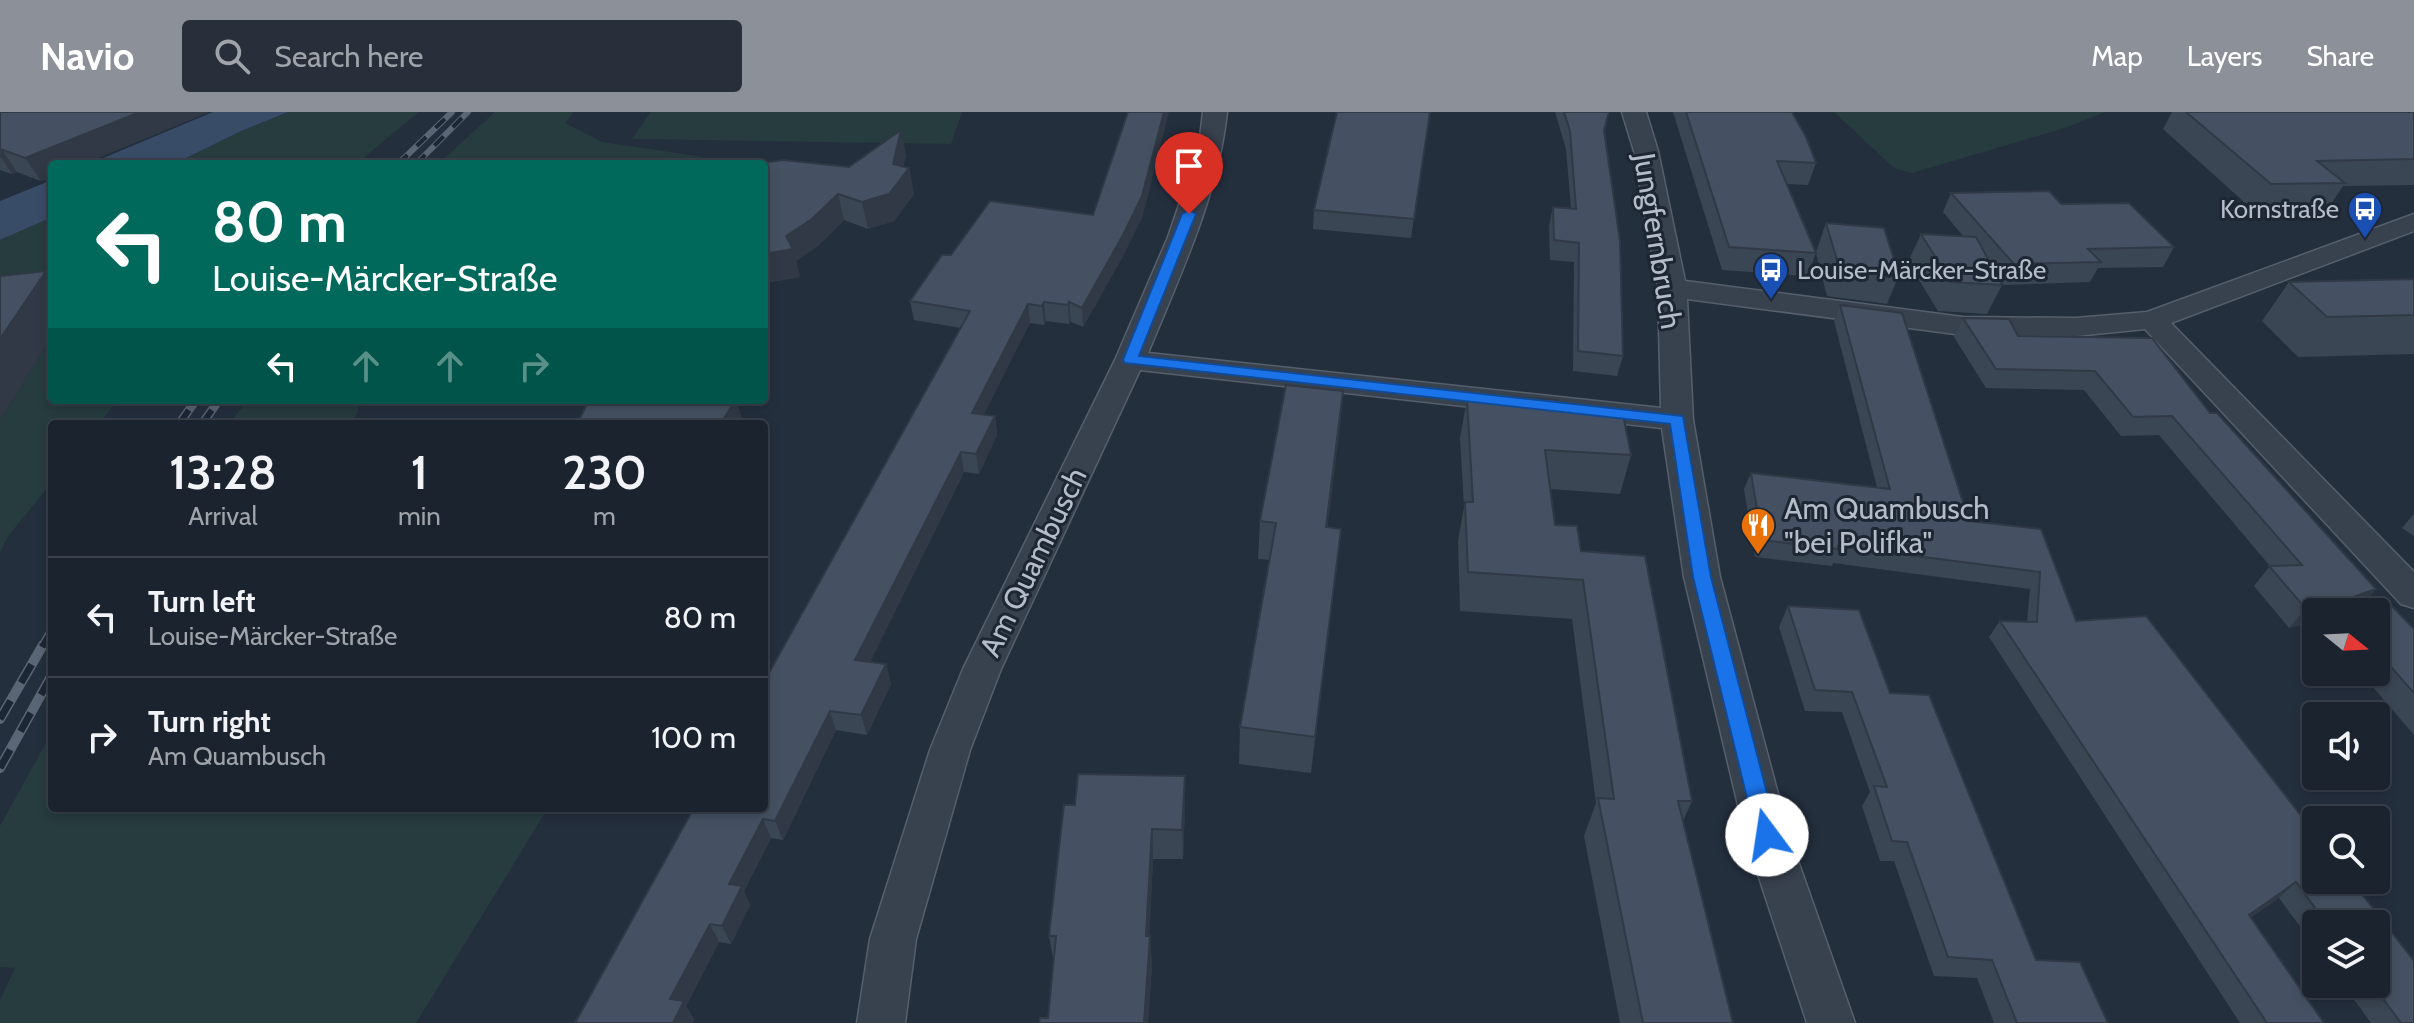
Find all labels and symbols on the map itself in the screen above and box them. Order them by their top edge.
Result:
pin [1155,132,1223,214]
street label: Jungfernbruch [1626,149,1690,332]
bus stop icon: Kornstraße [2346,190,2384,240]
place label: Kornstraße [2220,193,2339,225]
bus stop icon: Louise-Märcker-Straße [1752,251,1790,301]
place label: Louise-Märcker-Straße [1797,254,2046,286]
street label: Am Quambusch [971,461,1095,663]
place label: Am Quambusch "bei Polifka" [1784,490,1990,561]
restaurant icon: Am Quambusch "bei Polifka" [1739,506,1777,556]
north arrow [2302,598,2390,686]
position arrow [1725,793,1809,877]

